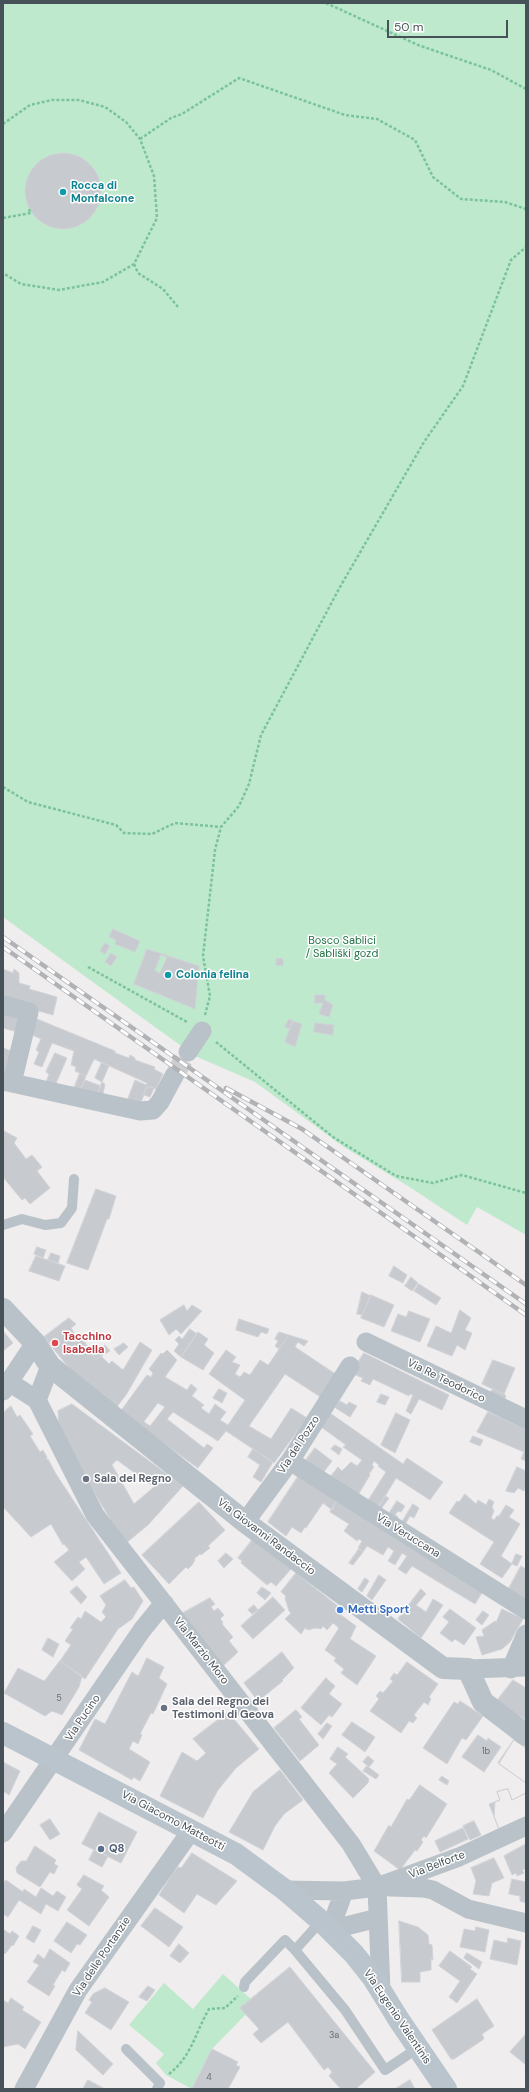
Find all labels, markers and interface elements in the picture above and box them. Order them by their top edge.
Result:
scale bar [389,12,510,38]
text: 50 m [394,19,423,35]
place label: Rocca di Monfalcone [71,179,134,205]
marker: Rocca di Monfalcone [58,187,68,197]
park label: Bosco Sablici / Sabliški gozd [306,934,378,960]
place label: Colonia felina [176,968,249,982]
marker: Colonia felina [163,970,173,980]
place label: Tacchino Isabella [63,1330,112,1356]
marker: Tacchino Isabella [50,1338,60,1348]
street label: Via Re Teodorico [405,1356,487,1406]
street label: Via del Pozzo [275,1413,323,1477]
place label: Sala del Regno [94,1472,172,1486]
marker: Sala del Regno [81,1474,91,1484]
street label: Via Giovanni Randaccio [214,1496,318,1578]
street label: Via Veruccana [374,1511,442,1561]
place label: Metti Sport [348,1603,409,1617]
marker: Metti Sport [335,1605,345,1615]
street label: Via Marzio Moro [171,1615,231,1687]
street label: Via Pucino [63,1692,103,1744]
house number: 5 [56,1694,62,1704]
place label: Sala del Regno dei Testimoni di Geova [172,1695,274,1721]
marker: Sala del Regno dei Testimoni di Geova [159,1703,169,1713]
house number: 1b [482,1747,490,1757]
street label: Via Giacomo Matteotti [119,1788,227,1854]
place label: Q8 [109,1842,125,1856]
marker: Q8 [96,1844,106,1854]
street label: Via Belforte [407,1848,467,1882]
street label: Via delle Portanzie [70,1915,134,1999]
street label: Via Eugenio Valentinis [360,1967,434,2067]
house number: 3a [329,2031,339,2041]
house number: 4 [206,2073,212,2083]

